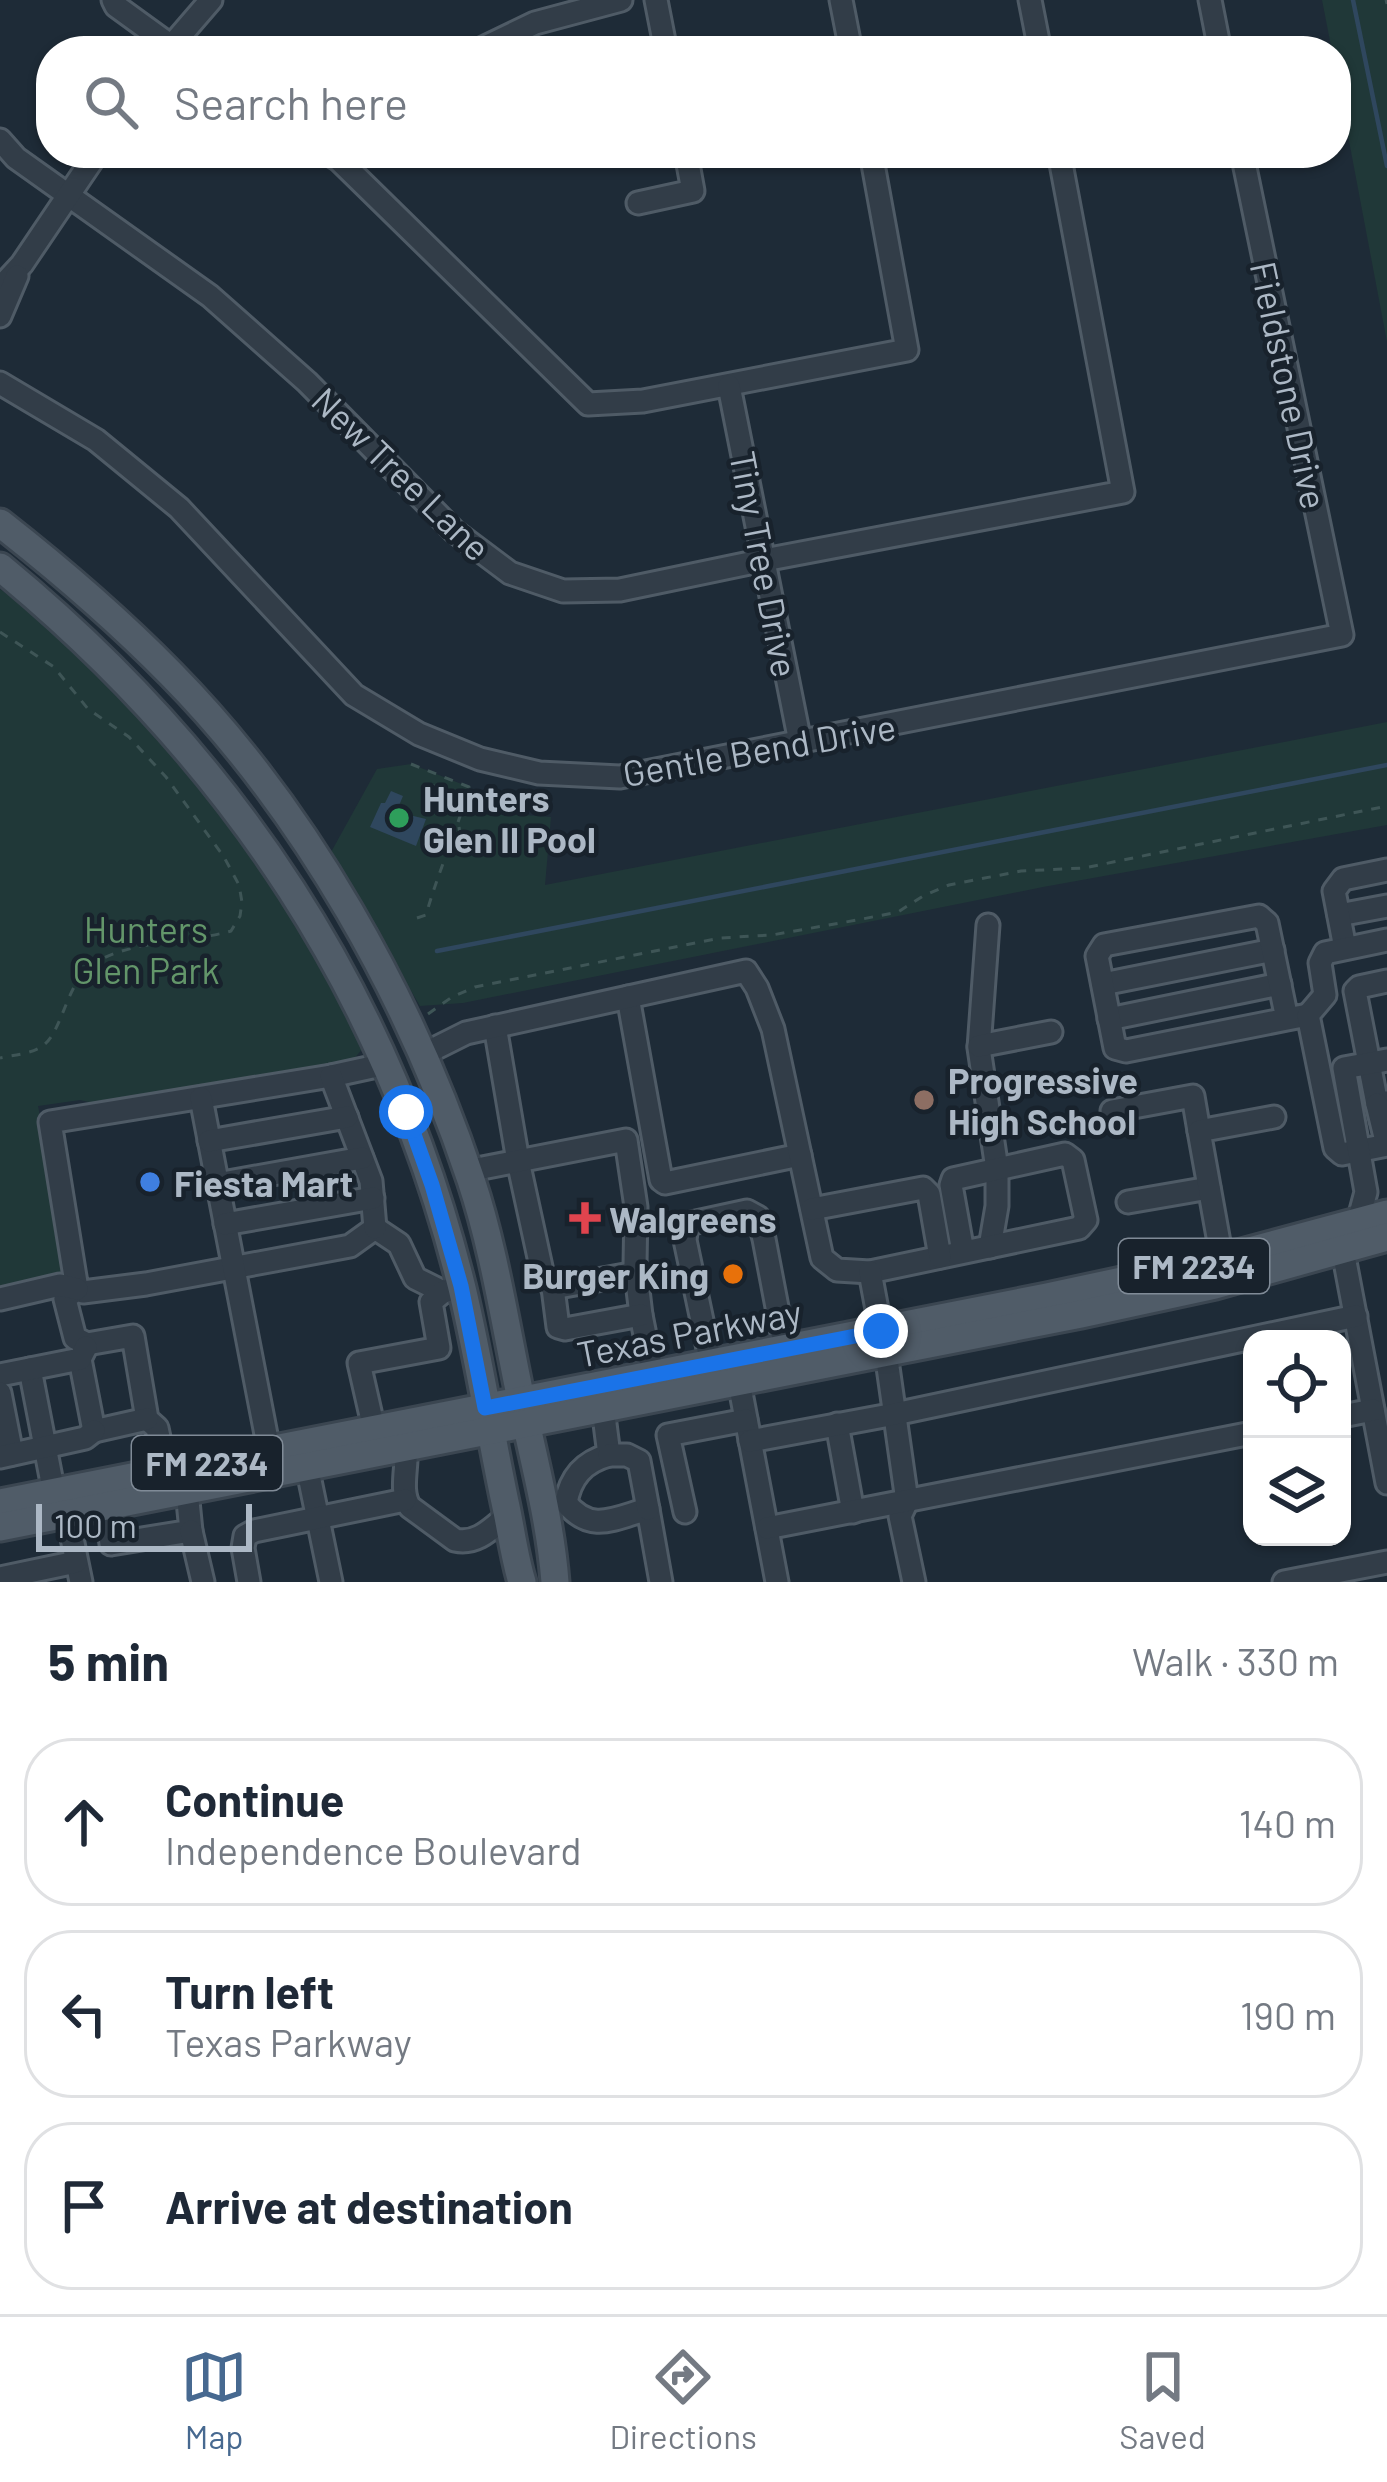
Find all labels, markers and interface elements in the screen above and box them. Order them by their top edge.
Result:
search box [36,36,1351,168]
icon: search [78,69,144,135]
text: Search here [174,75,408,129]
street label: Fieldstone Drive [1243,257,1337,513]
street label: New Tree Lane [304,377,500,569]
street label: Tiny Tree Drive [722,447,808,681]
street label: Gentle Bend Drive [619,704,899,794]
place label: Hunters Glen II Pool [423,776,596,860]
marker: Hunters Glen II Pool [386,805,412,831]
park label: Hunters Glen Park [73,907,219,991]
place label: Progressive High School [948,1058,1138,1142]
route start [379,1085,433,1139]
marker: Progressive High School [911,1087,937,1113]
place label: Fiesta Mart [174,1161,353,1204]
marker: Fiesta Mart [137,1169,163,1195]
place label: Walgreens [609,1197,777,1240]
marker: Walgreens [572,1205,598,1231]
road number: FM 2234 [1119,1239,1269,1293]
place label: Burger King [522,1253,709,1296]
marker: Burger King [720,1261,746,1287]
street label: Texas Parkway [573,1289,805,1375]
route end [854,1304,908,1358]
map controls [1243,1330,1351,1546]
button: locate [1243,1330,1351,1438]
road number: FM 2234 [132,1436,282,1490]
button: layers [1243,1438,1351,1546]
scale bar [36,1498,252,1551]
text: 100 m [54,1505,137,1545]
text: 5 min [48,1630,169,1691]
text: Walk · 330 m [1132,1637,1339,1684]
text: Continue [165,1772,344,1826]
icon: ahead [51,1789,117,1855]
text: 140 m [1239,1799,1336,1846]
text: Independence Boulevard [165,1826,581,1873]
text: Turn left [165,1964,334,2018]
icon: left [51,1981,117,2047]
text: 190 m [1240,1991,1336,2038]
text: Texas Parkway [165,2018,412,2065]
icon: arrive [51,2173,117,2239]
text: Arrive at destination [165,2179,573,2233]
tab: Map [181,2344,247,2456]
tab: Directions [609,2344,757,2456]
tab: Saved [1119,2344,1206,2456]

